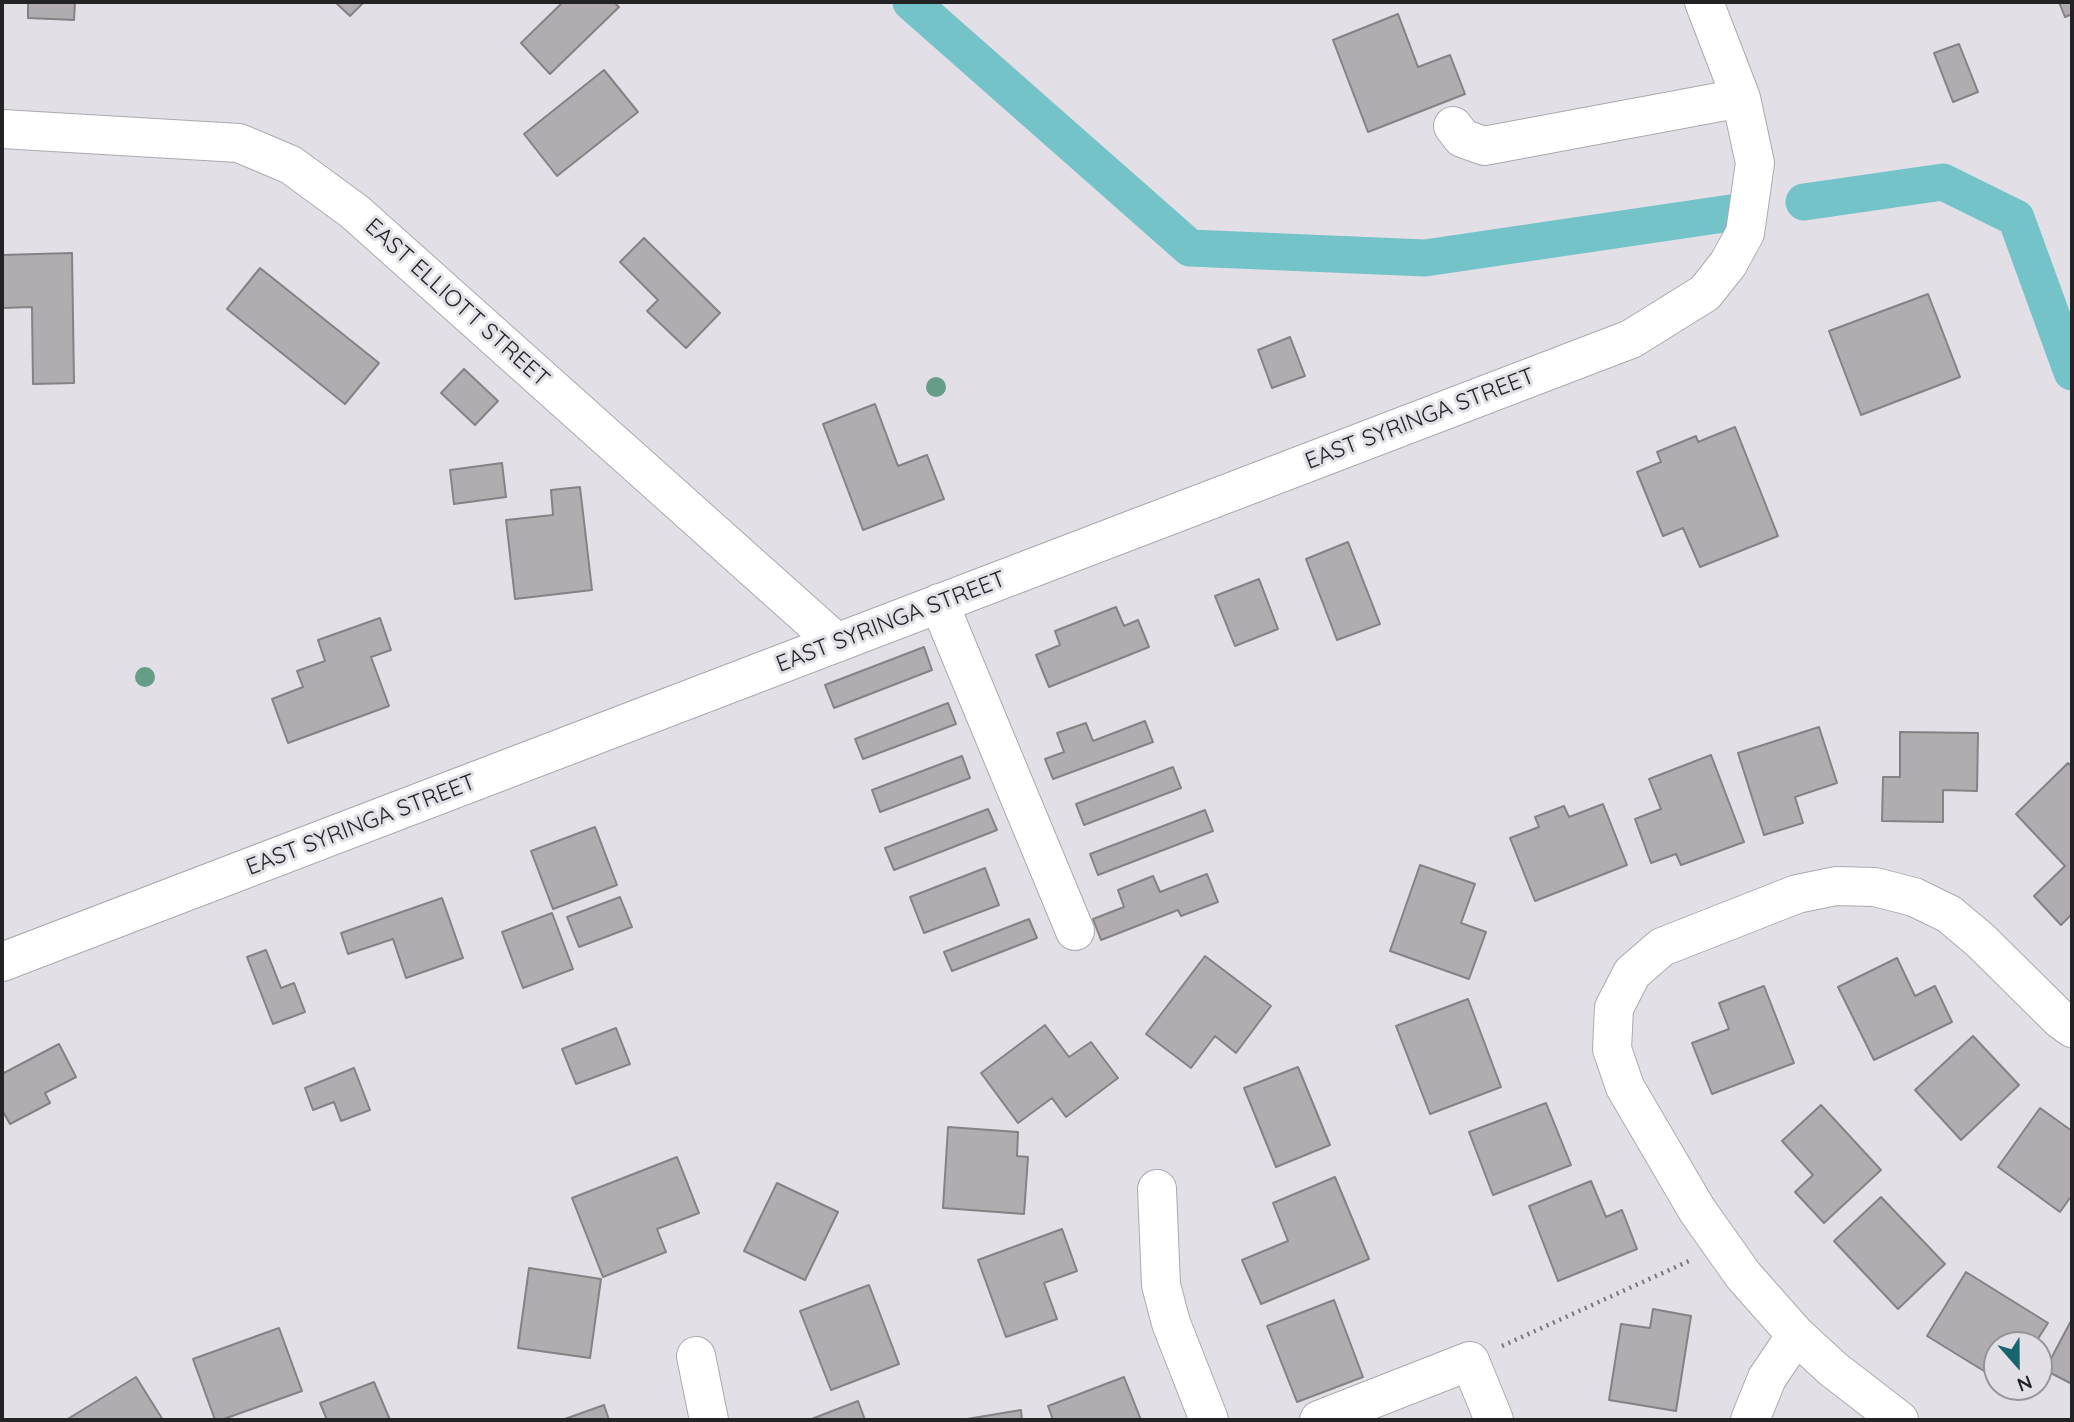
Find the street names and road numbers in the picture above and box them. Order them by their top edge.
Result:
street label: EAST ELLIOTT STREET [359,213,555,393]
street label: EAST SYRINGA STREET [1301,362,1539,476]
street label: EAST SYRINGA STREET [772,565,1010,679]
street label: EAST SYRINGA STREET [242,768,480,882]

